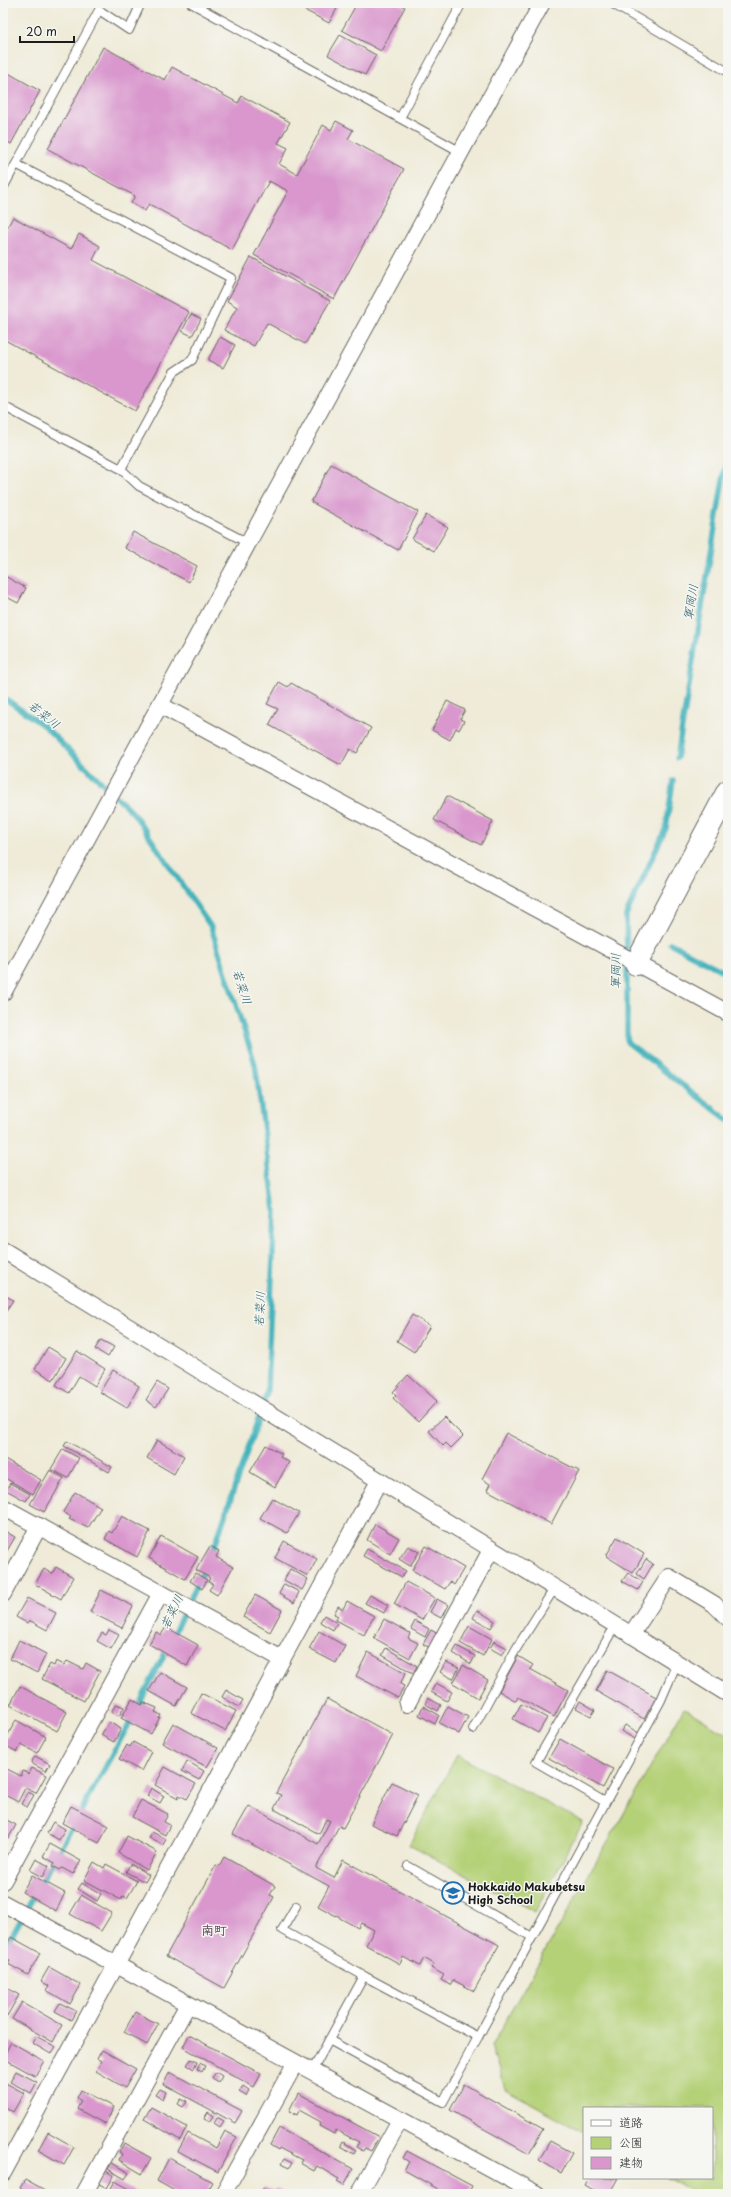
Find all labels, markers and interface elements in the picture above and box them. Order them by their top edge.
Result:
scale bar [20,18,74,44]
text: 20 m [26,22,57,40]
water label: 軍岡川 [678,583,702,621]
water label: 若菜川 [25,696,64,733]
water label: 軍岡川 [606,953,624,989]
water label: 若菜川 [229,967,257,1007]
water label: 若菜川 [249,1290,269,1327]
water label: 若菜川 [155,1591,187,1632]
place label: Hokkaido Makubetsu High School [468,1878,585,1908]
school or university icon: Hokkaido Makubetsu High School [440,1880,466,1906]
district label: 南町 [201,1920,227,1939]
legend [583,2107,713,2179]
text: 道路 [619,2113,643,2131]
text: 公園 [619,2133,643,2151]
text: 建物 [619,2153,643,2171]

